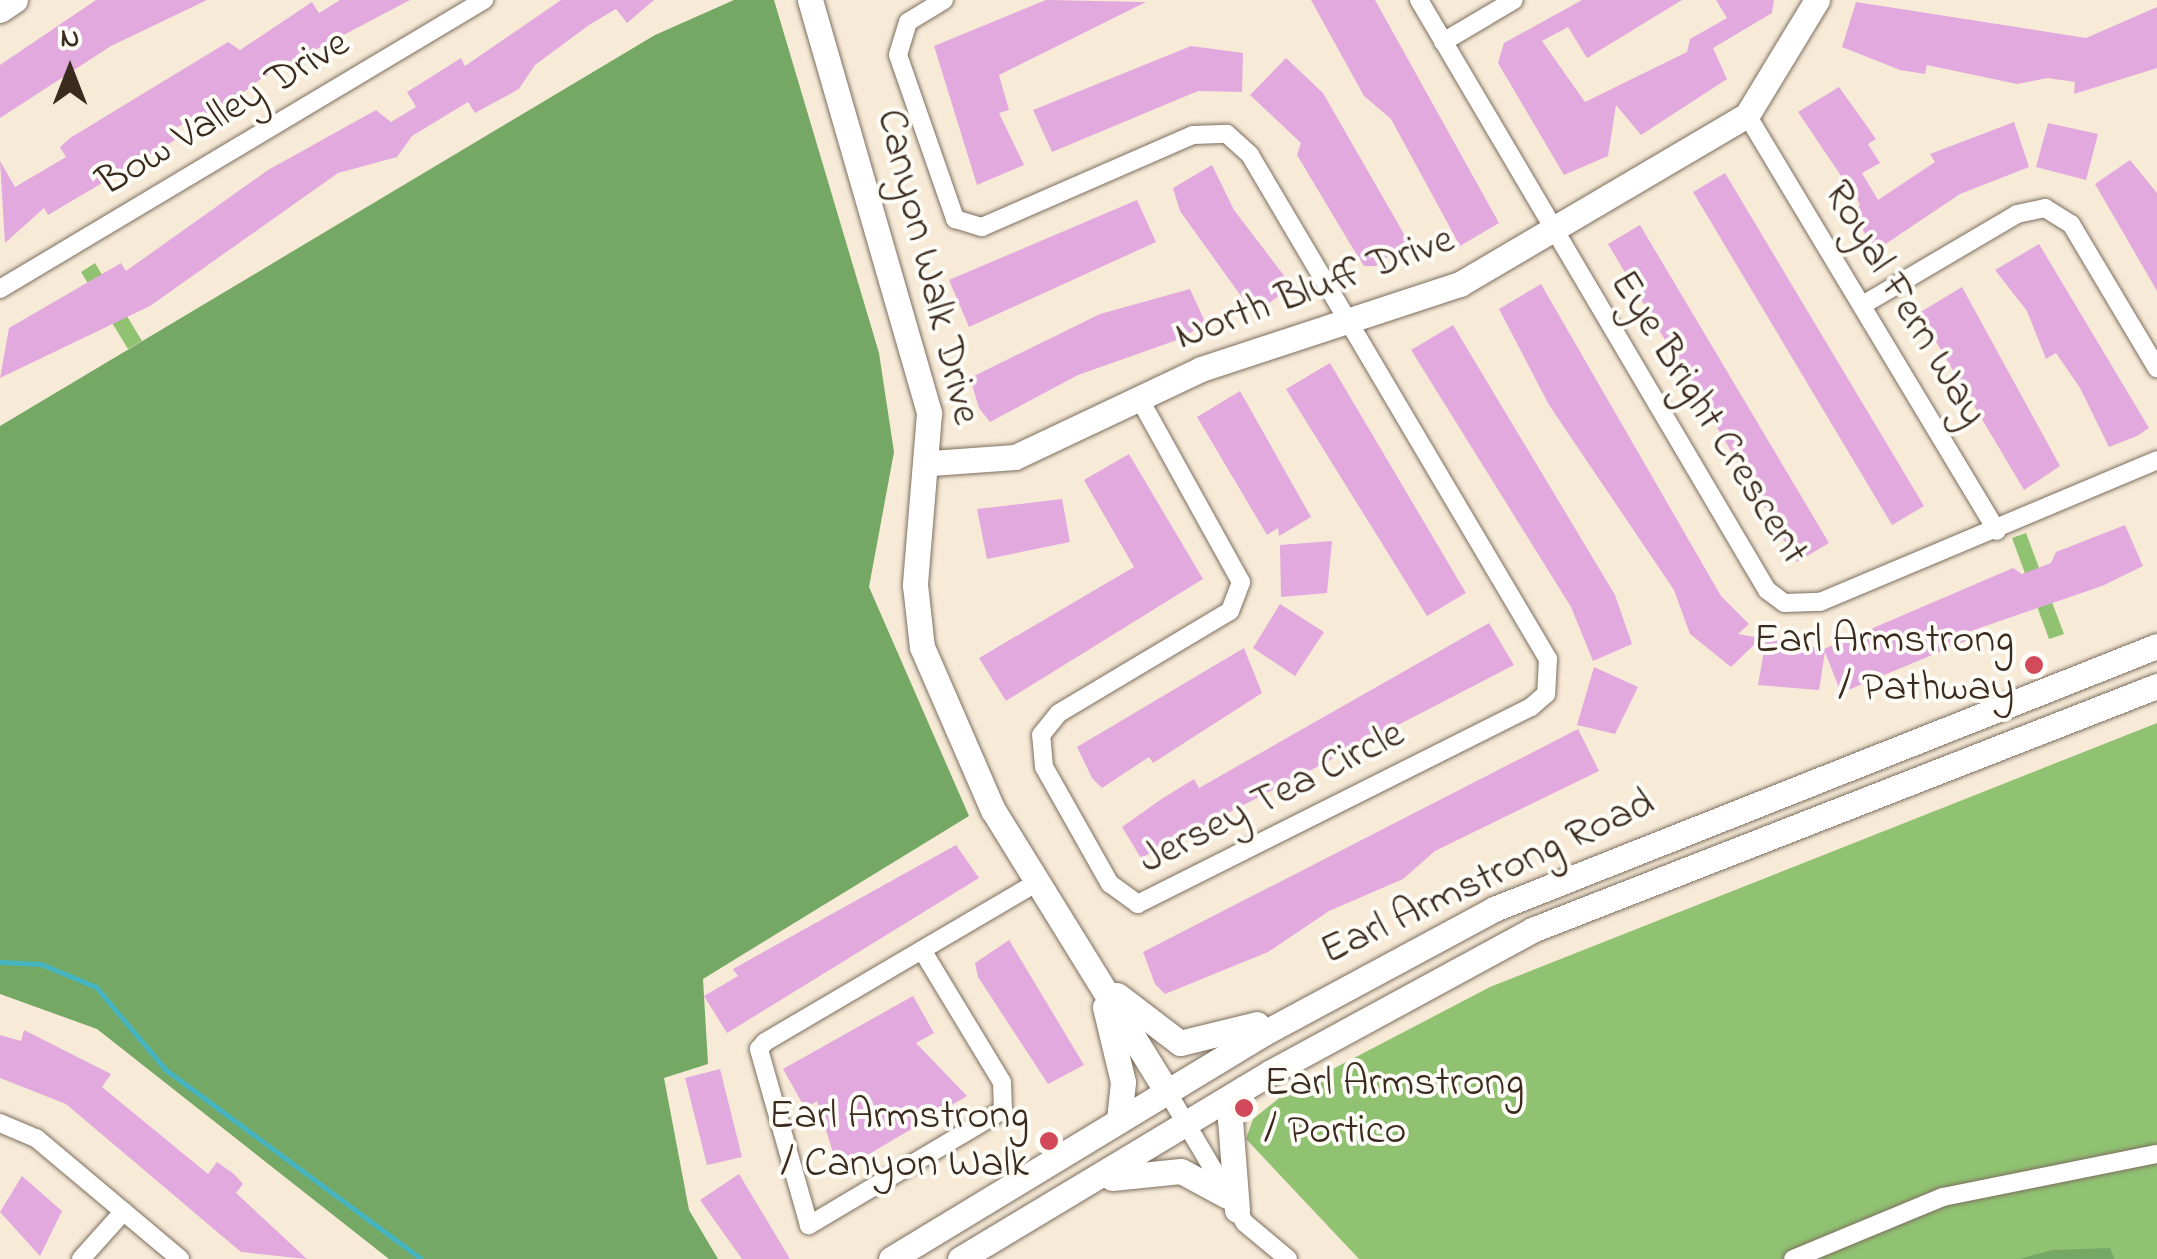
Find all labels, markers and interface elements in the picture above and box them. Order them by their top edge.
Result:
text: N [61,19,79,60]
street label: Bow Valley Drive [89,19,359,209]
north arrow [20,20,120,120]
street label: Canyon Walk Drive [863,104,991,430]
street label: Royal Fern Way [1811,172,1997,436]
street label: North Bluff Drive [1169,215,1461,363]
street label: Eye Bright Crescent [1597,262,1819,574]
place label: Earl Armstrong / Pathway [1754,616,2014,714]
marker: Earl Armstrong / Pathway [2023,654,2045,676]
street label: Jersey Tea Circle [1131,710,1413,886]
street label: Earl Armstrong Road [1313,779,1663,977]
place label: Earl Armstrong / Portico [1264,1059,1524,1158]
place label: Earl Armstrong / Canyon Walk [769,1092,1029,1190]
marker: Earl Armstrong / Portico [1233,1097,1255,1119]
marker: Earl Armstrong / Canyon Walk [1038,1130,1060,1152]

